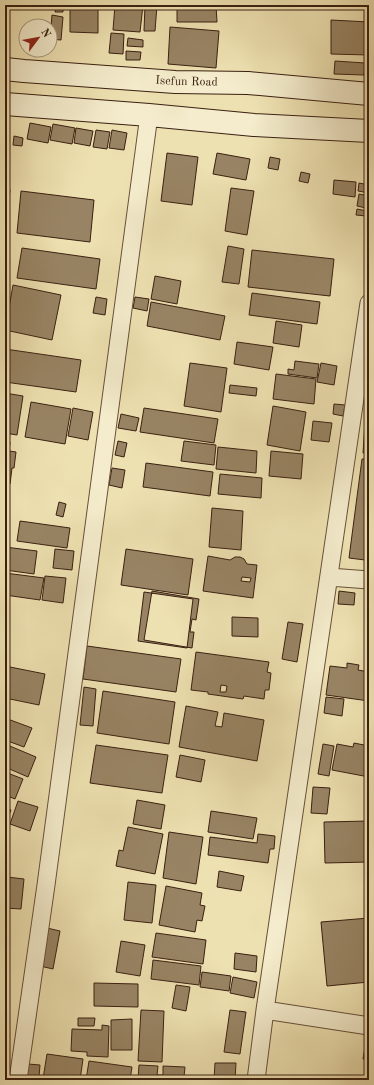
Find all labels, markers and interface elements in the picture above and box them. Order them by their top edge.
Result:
north arrow [18,18,58,58]
text: N [38,27,52,40]
street label: Isefun Road [155,75,218,89]

